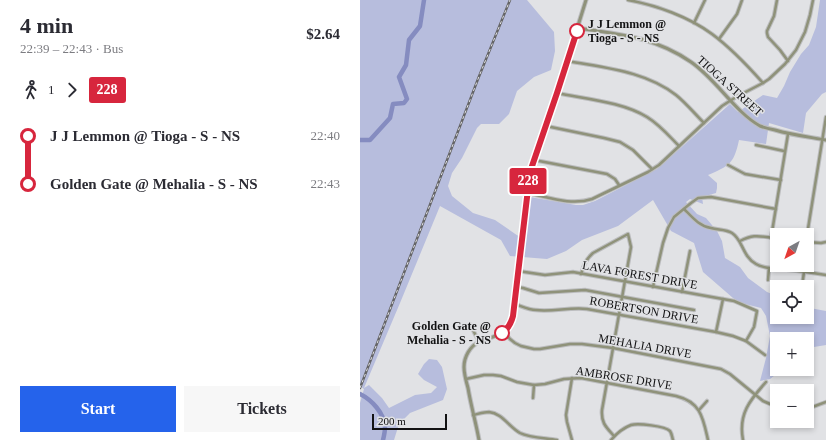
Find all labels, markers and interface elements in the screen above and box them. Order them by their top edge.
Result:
text: 4 min [20,13,73,38]
place label: J J Lemmon @ Tioga - S - NS [588,17,666,45]
marker: J J Lemmon @ Tioga - S - NS [569,23,585,39]
text: $2.64 [306,26,340,42]
text: 22:39 – 22:43 · Bus [20,41,123,56]
street label: TIOGA STREET [694,53,766,120]
icon: walk [20,79,42,101]
icon: forward [61,79,83,101]
text: 1 [48,82,55,97]
text: 228 [97,82,118,97]
text: J J Lemmon @ Tioga - S - NS [50,128,240,144]
text: 22:40 [310,128,340,143]
line badge: 228 [505,168,551,194]
text: 228 [518,173,539,188]
text: Golden Gate @ Mehalia - S - NS [50,176,258,192]
text: 22:43 [310,176,340,191]
north arrow [770,228,814,272]
map controls [770,228,814,428]
street label: LAVA FOREST DRIVE [581,258,699,292]
button: locate [770,280,814,324]
street label: ROBERTSON DRIVE [588,294,700,326]
place label: Golden Gate @ Mehalia - S - NS [407,319,491,347]
marker: Golden Gate @ Mehalia - S - NS [494,325,510,341]
street label: MEHALIA DRIVE [597,331,693,361]
button: + [770,332,814,376]
street label: AMBROSE DRIVE [575,363,673,393]
button: − [770,384,814,428]
button: Start [20,386,176,432]
button: Tickets [184,386,340,432]
scale bar [372,412,447,431]
text: 200 m [378,415,406,427]

